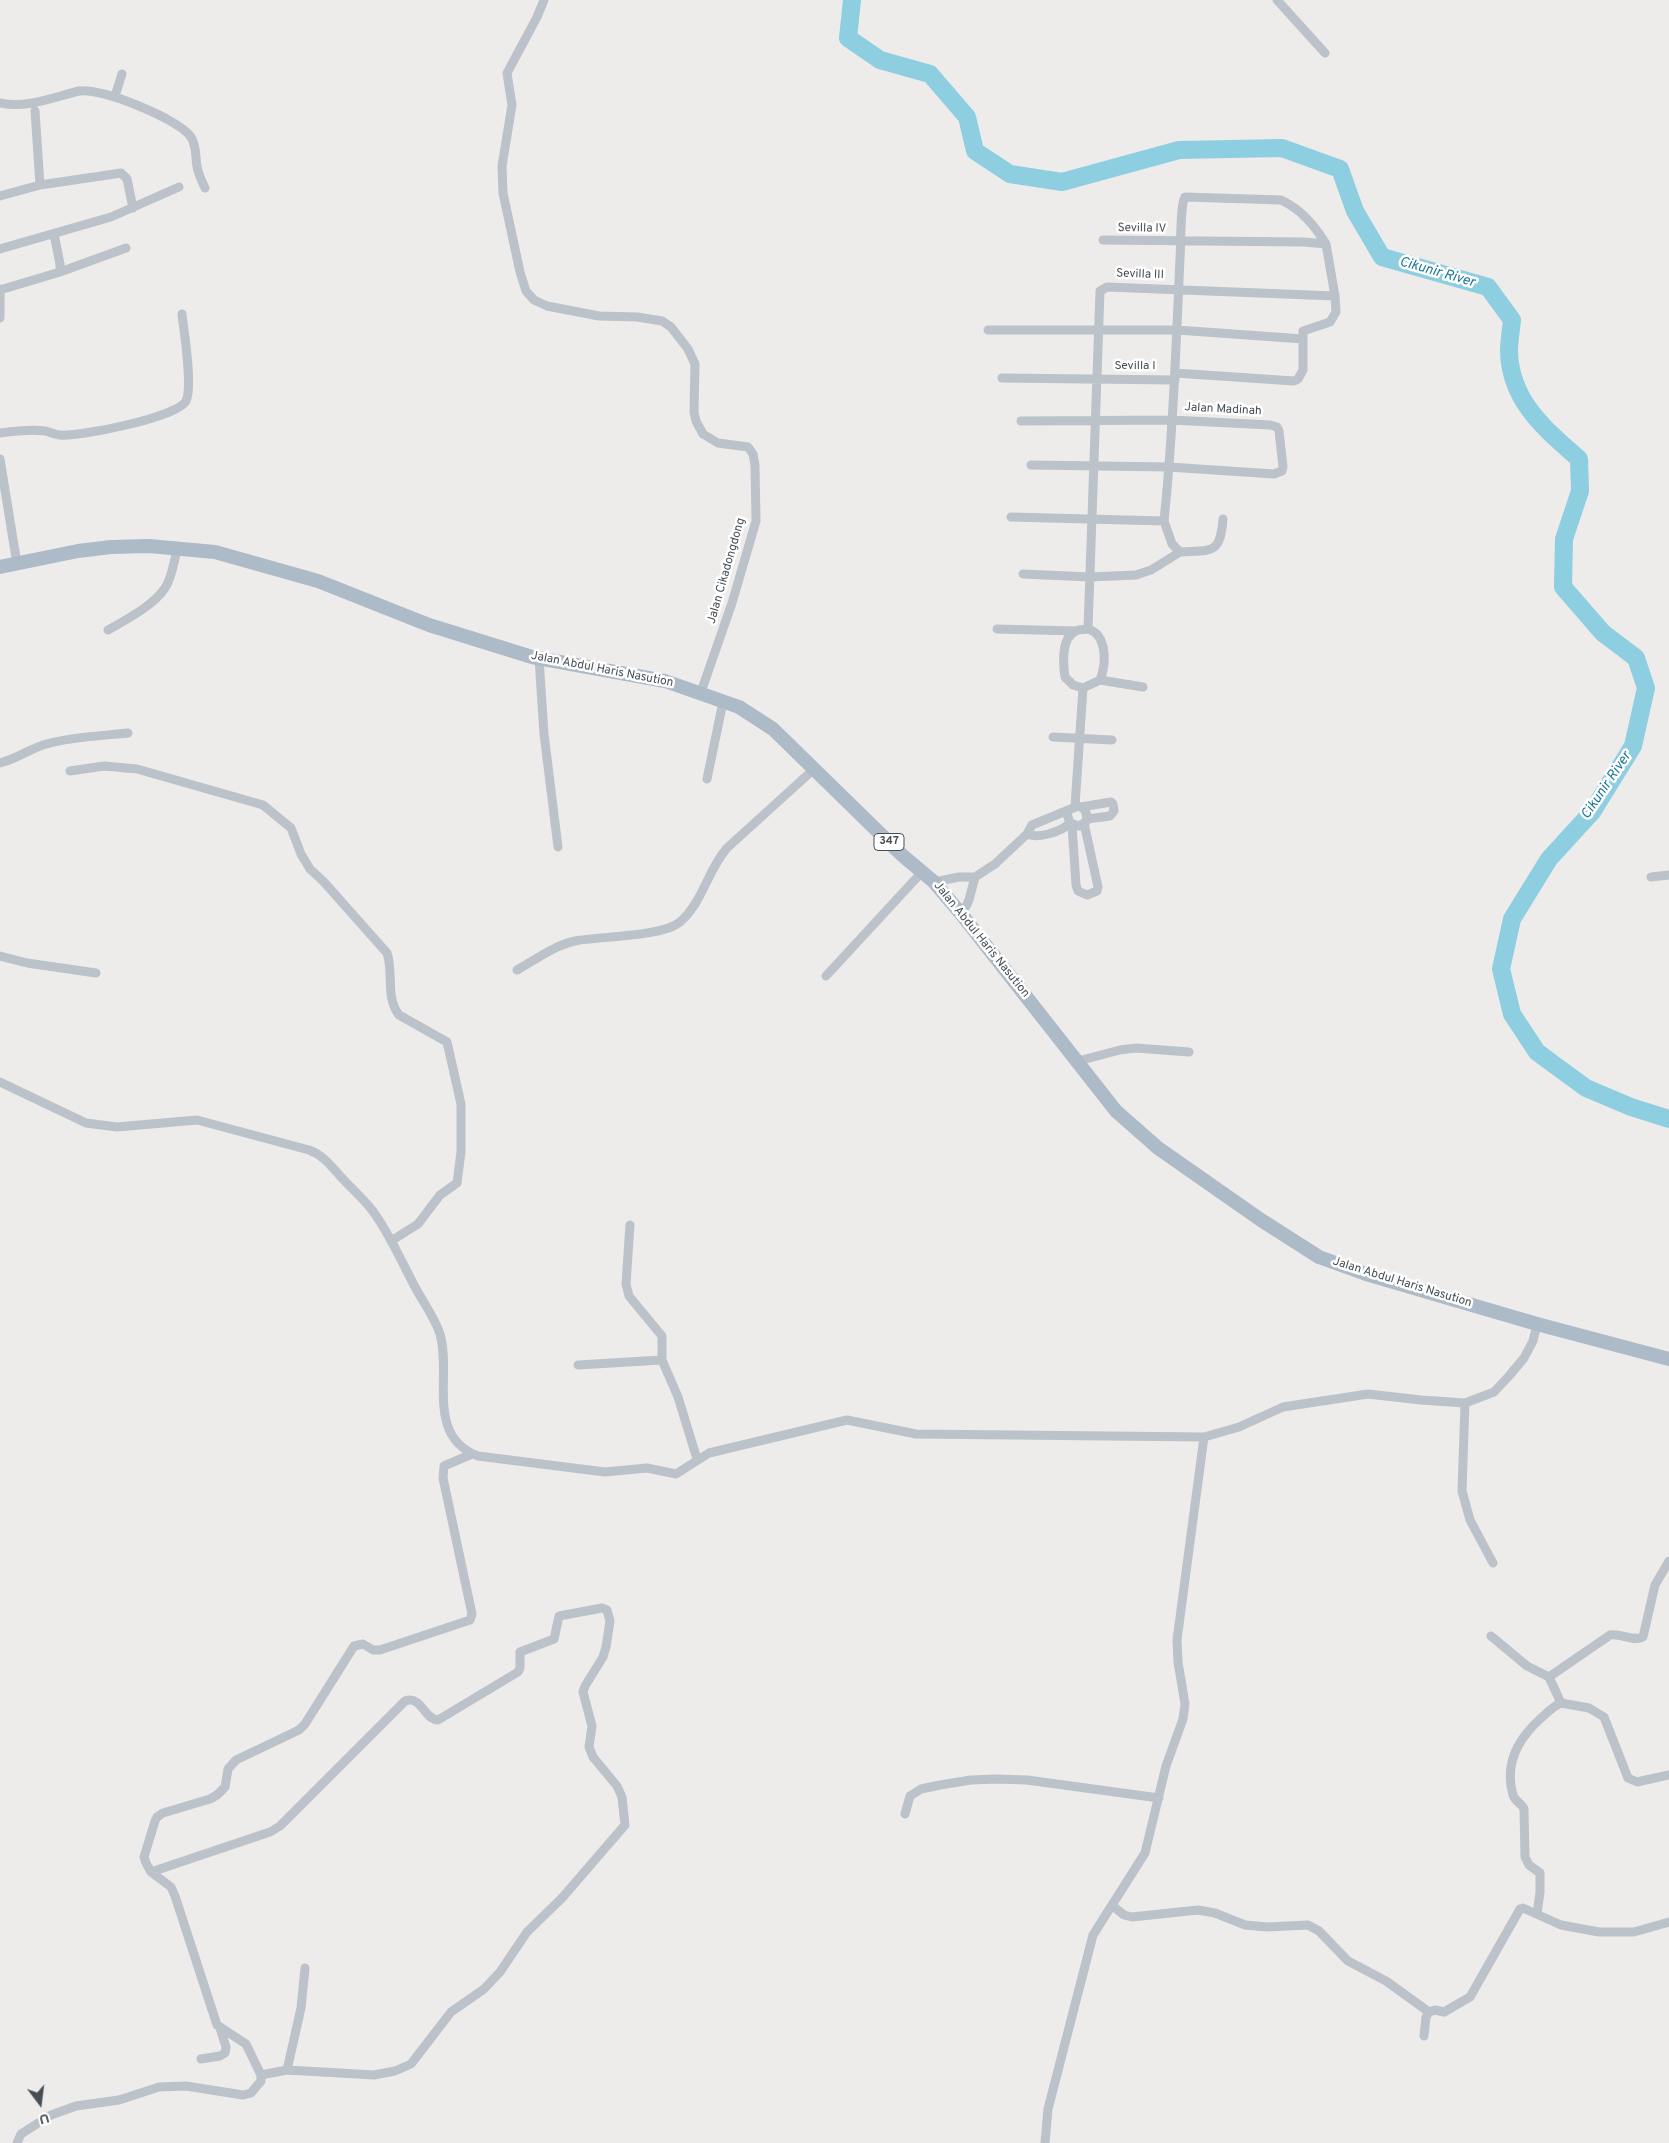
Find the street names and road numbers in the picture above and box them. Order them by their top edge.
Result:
street label: Sevilla IV [1117,221,1167,237]
street label: Sevilla III [1116,267,1164,283]
street label: Sevilla I [1114,360,1156,374]
street label: Jalan Madinah [1184,401,1262,419]
street label: Jalan Cikadongdong [705,516,749,626]
street label: Jalan Abdul Haris Nasution [530,649,674,691]
road number: 347 [874,834,904,850]
street label: Jalan Abdul Haris Nasution [930,879,1032,1001]
street label: Jalan Abdul Haris Nasution [1331,1255,1473,1311]

